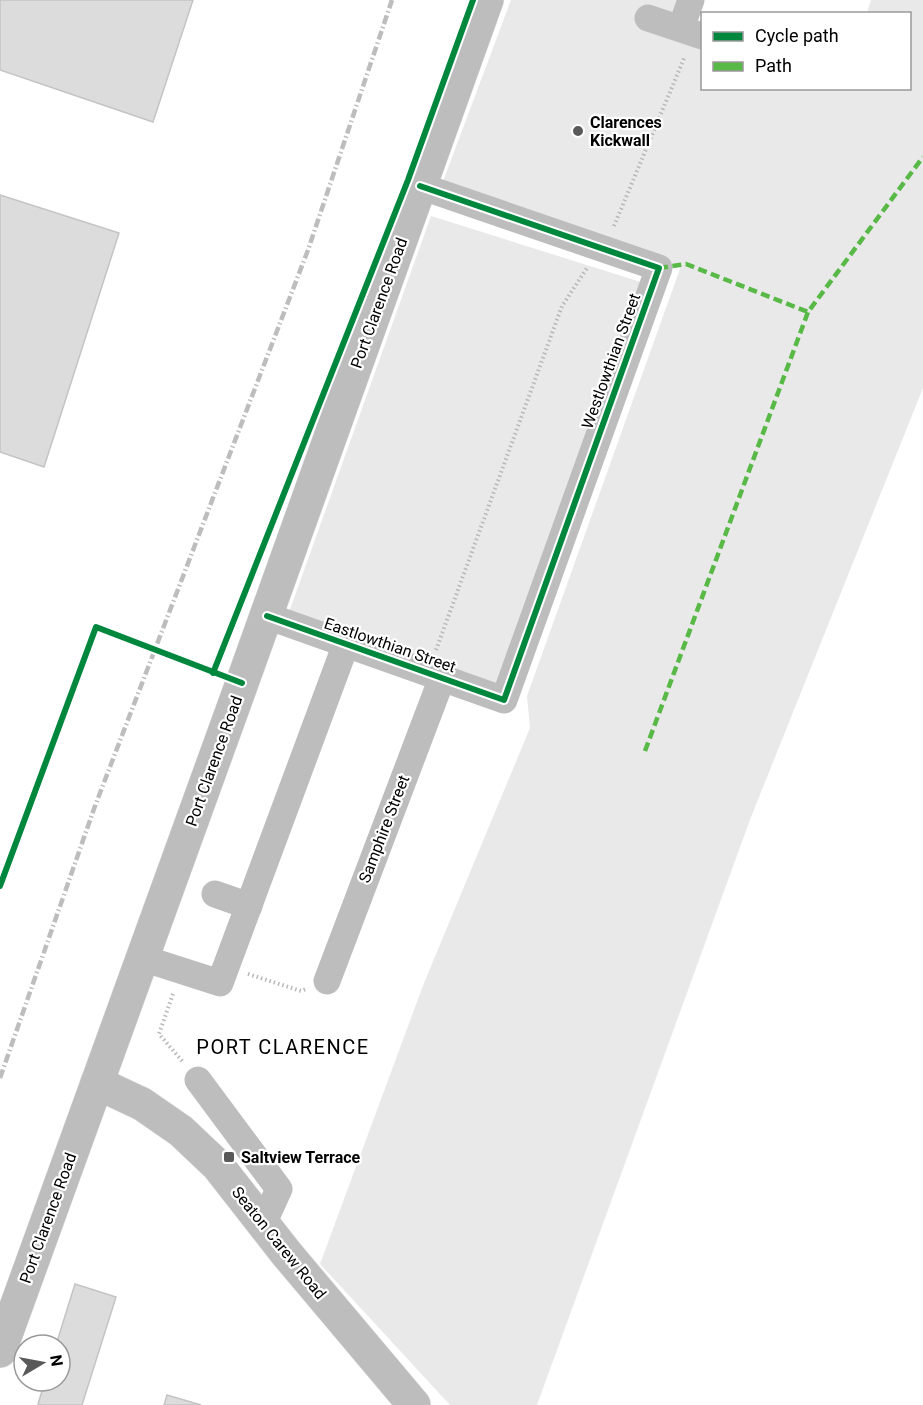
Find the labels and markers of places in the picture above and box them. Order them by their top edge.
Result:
place label: Clarences Kickwall [590,113,662,150]
marker: Clarences Kickwall [571,124,585,138]
place label: Saltview Terrace [241,1148,361,1167]
marker: Saltview Terrace [222,1150,236,1164]

